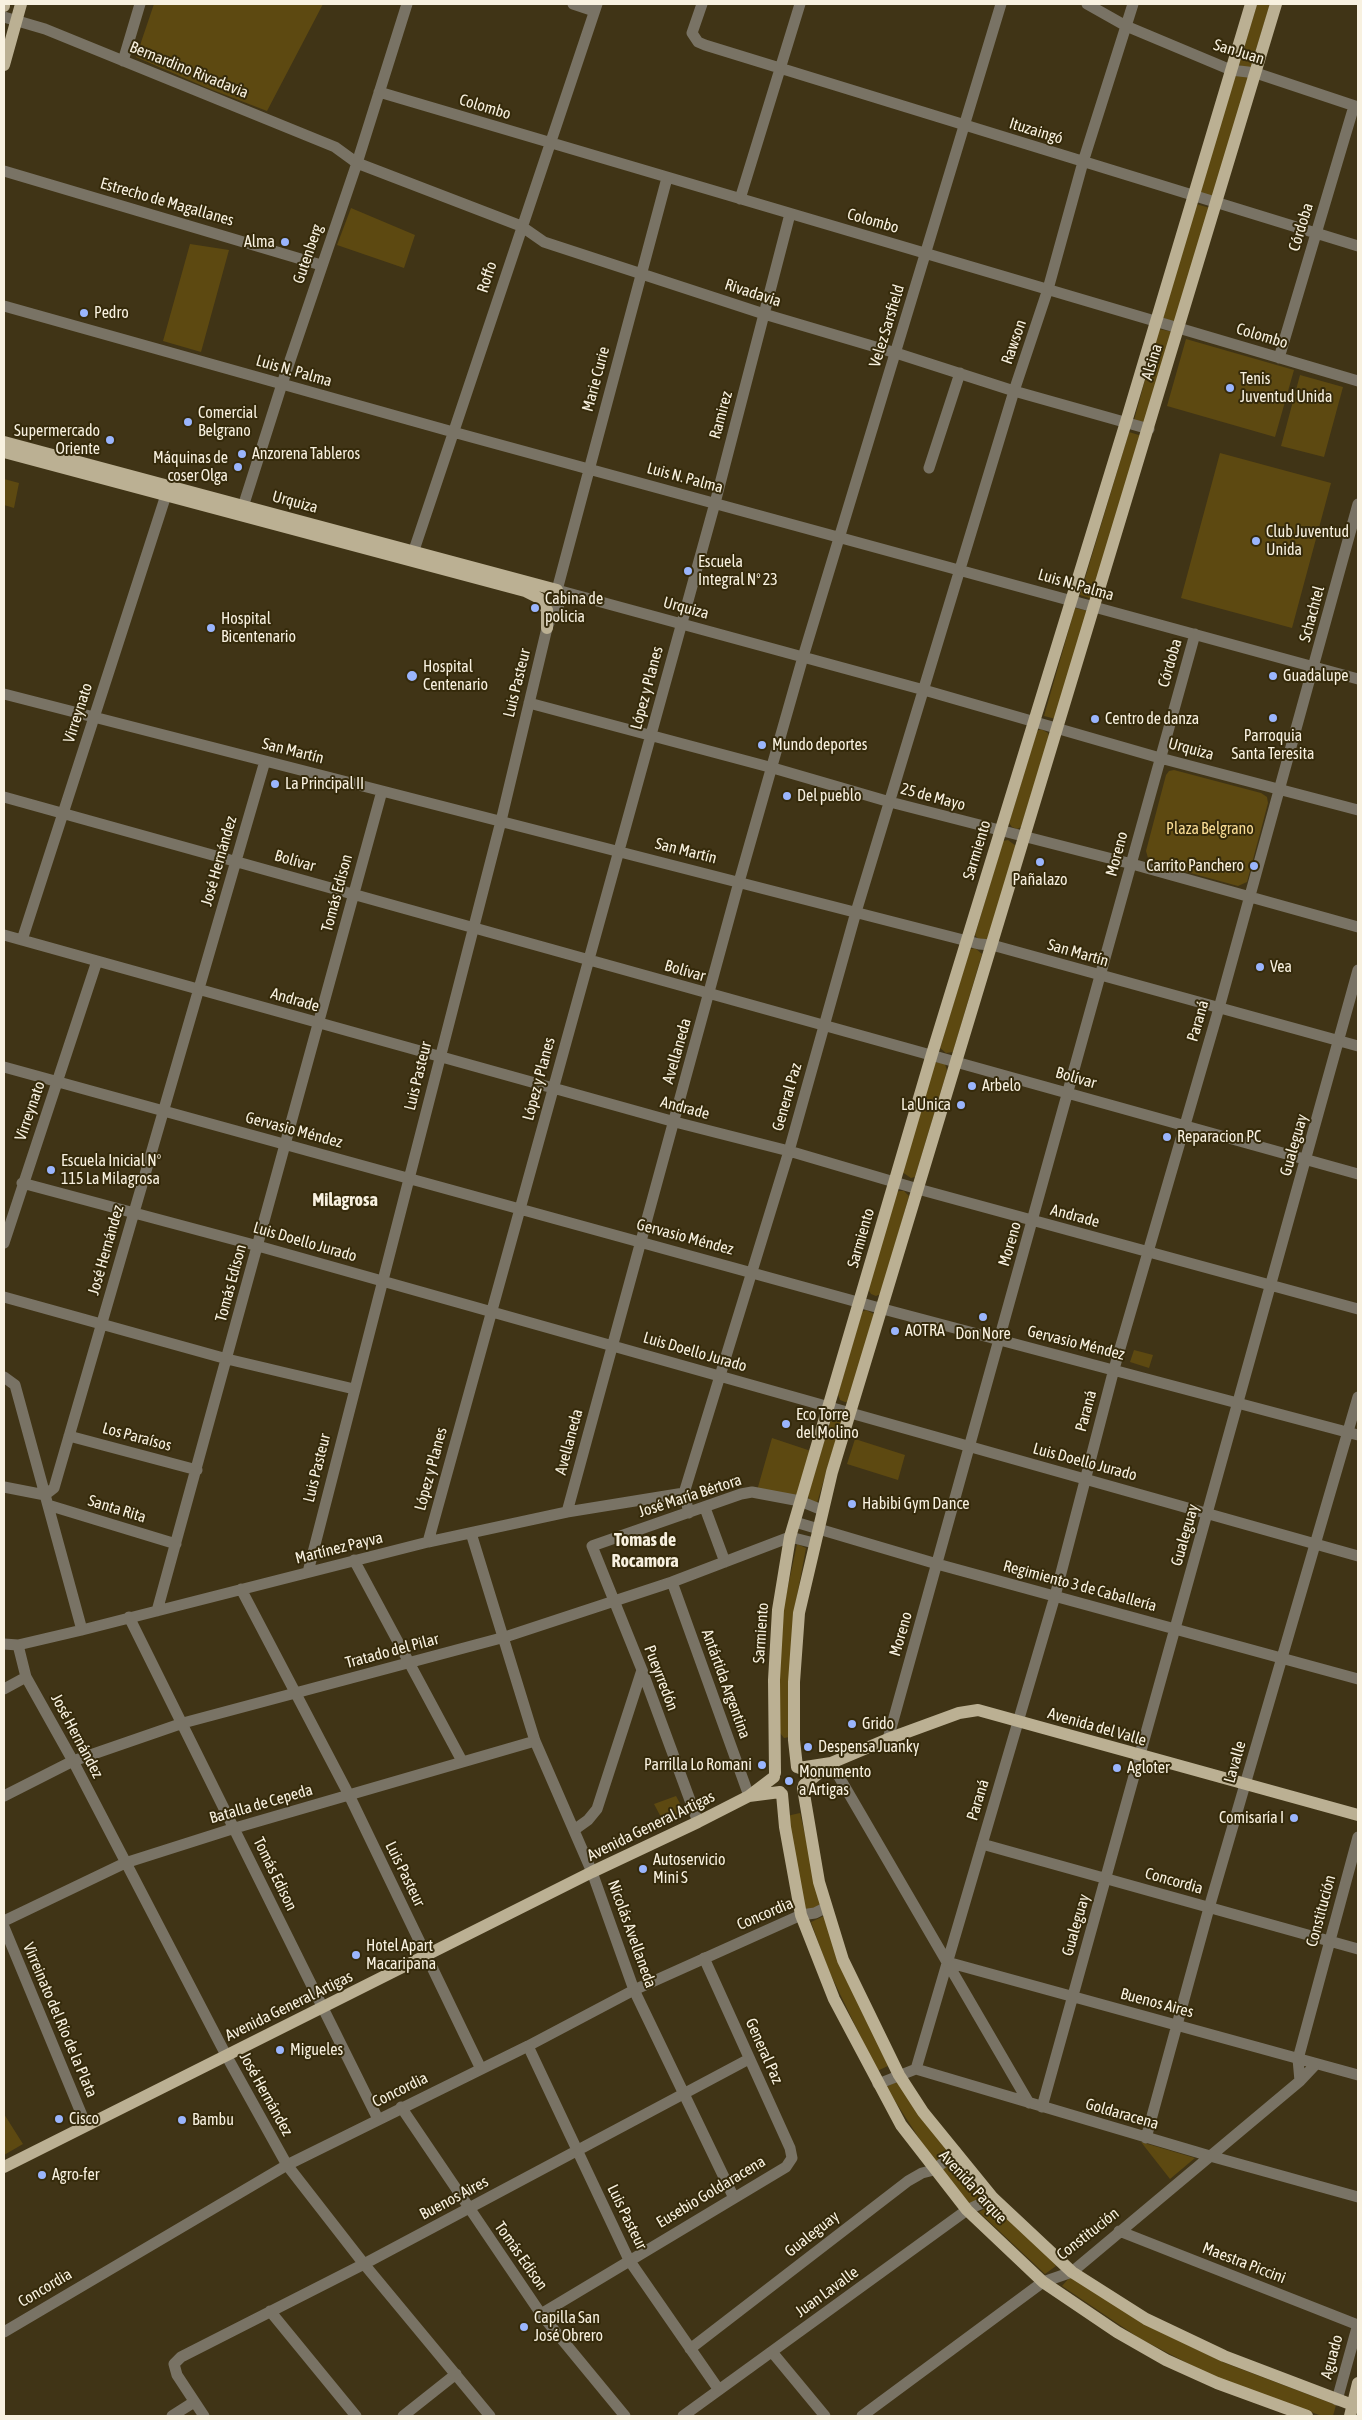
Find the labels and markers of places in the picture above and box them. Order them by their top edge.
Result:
place label: Alma [244,232,275,252]
marker: Alma [279,236,291,248]
place label: Pedro [94,303,129,323]
marker: Pedro [78,307,90,319]
place label: Tenis Juventud Unida [1240,369,1332,407]
marker: Tenis Juventud Unida [1224,382,1236,394]
place label: Comercial Belgrano [198,403,258,441]
marker: Comercial Belgrano [182,416,194,428]
place label: Supermercado Oriente [14,421,100,459]
marker: Supermercado Oriente [104,434,116,446]
place label: Anzorena Tableros [252,444,360,464]
place label: Máquinas de coser Olga [153,448,228,486]
marker: Anzorena Tableros [236,448,248,460]
marker: Máquinas de coser Olga [232,461,244,473]
place label: Club Juventud Unida [1266,522,1349,560]
marker: Club Juventud Unida [1250,535,1262,547]
place label: Escuela Integral N° 23 [698,552,778,590]
marker: Escuela Integral N° 23 [682,565,694,577]
place label: Cabina de policia [545,589,603,627]
marker: Cabina de policia [529,602,541,614]
place label: Hospital Bicentenario [221,609,296,647]
marker: Hospital Bicentenario [205,622,217,634]
place label: Hospital Centenario [423,657,488,695]
place label: Guadalupe [1283,666,1348,686]
marker: Hospital Centenario [405,669,419,683]
marker: Guadalupe [1267,670,1279,682]
place label: Centro de danza [1105,709,1199,729]
marker: Parroquia Santa Teresita [1267,712,1279,724]
marker: Centro de danza [1089,713,1101,725]
place label: Parroquia Santa Teresita [1232,726,1314,764]
place label: Mundo deportes [772,735,867,755]
marker: Mundo deportes [756,739,768,751]
place label: La Principal II [285,774,364,794]
marker: La Principal II [269,778,281,790]
place label: Del pueblo [797,786,861,806]
marker: Del pueblo [781,790,793,802]
marker: Pañalazo [1034,856,1046,868]
place label: Carrito Panchero [1146,856,1244,876]
marker: Carrito Panchero [1248,860,1260,872]
place label: Pañalazo [1013,870,1067,890]
place label: Vea [1270,957,1292,977]
marker: Vea [1254,961,1266,973]
place label: Arbelo [982,1076,1021,1096]
marker: Arbelo [966,1080,978,1092]
place label: La Unica [901,1095,951,1115]
marker: La Unica [955,1099,967,1111]
place label: Reparacion PC [1177,1127,1261,1147]
marker: Reparacion PC [1161,1131,1173,1143]
place label: Escuela Inicial Nº 115 La Milagrosa [61,1151,161,1189]
marker: Escuela Inicial Nº 115 La Milagrosa [45,1164,57,1176]
marker: Don Nore [977,1311,989,1323]
place label: AOTRA [905,1321,945,1341]
place label: Don Nore [955,1324,1011,1344]
marker: AOTRA [889,1325,901,1337]
place label: Eco Torre del Molino [796,1405,859,1443]
marker: Eco Torre del Molino [780,1418,792,1430]
place label: Habibi Gym Dance [862,1494,970,1514]
marker: Habibi Gym Dance [846,1498,858,1510]
place label: Grido [862,1714,894,1734]
marker: Grido [846,1718,858,1730]
place label: Despensa Juanky [818,1737,919,1757]
marker: Despensa Juanky [802,1741,814,1753]
place label: Parrilla Lo Romani [644,1755,752,1775]
place label: Agloter [1127,1758,1170,1778]
marker: Parrilla Lo Romani [756,1759,768,1771]
place label: Monumento a Artigas [799,1762,871,1800]
marker: Agloter [1111,1762,1123,1774]
marker: Monumento a Artigas [783,1775,795,1787]
place label: Comisaría I [1219,1808,1284,1828]
marker: Comisaría I [1288,1812,1300,1824]
place label: Autoservicio Mini S [653,1850,726,1888]
marker: Autoservicio Mini S [637,1863,649,1875]
place label: Hotel Apart Macaripana [366,1936,436,1974]
marker: Hotel Apart Macaripana [350,1949,362,1961]
place label: Migueles [290,2040,343,2060]
marker: Migueles [274,2044,286,2056]
place label: Cisco [69,2109,99,2129]
place label: Bambu [192,2110,234,2130]
marker: Cisco [53,2113,65,2125]
marker: Bambu [176,2114,188,2126]
place label: Agro-fer [52,2165,99,2185]
marker: Agro-fer [36,2169,48,2181]
place label: Capilla San José Obrero [534,2308,603,2346]
marker: Capilla San José Obrero [518,2321,530,2333]

